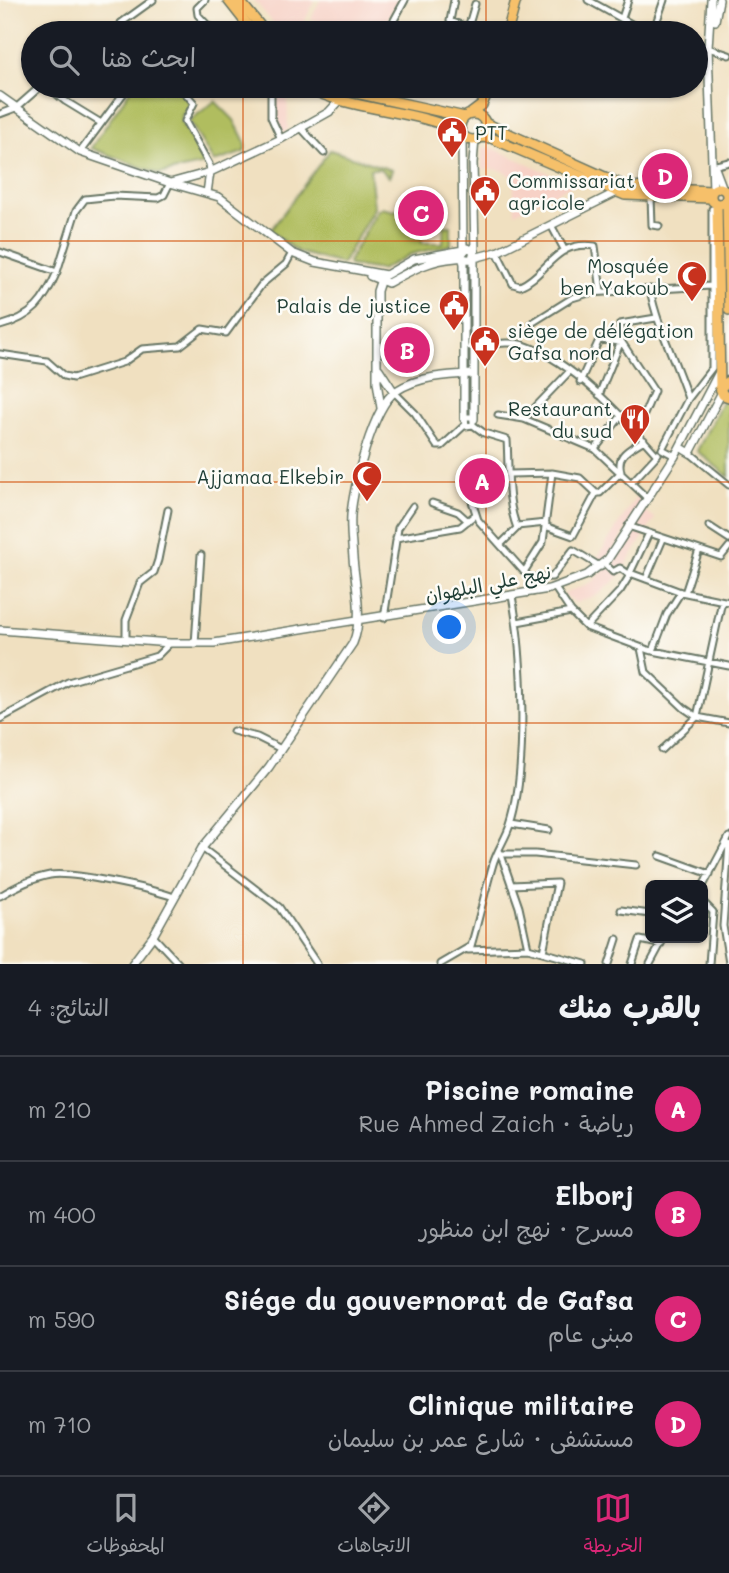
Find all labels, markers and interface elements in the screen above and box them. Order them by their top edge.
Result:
search box [21,21,708,98]
text: ابحث هنا [101,40,196,74]
icon: search [45,41,83,79]
public building icon: PTT [435,115,469,159]
place label: PTT [475,120,508,145]
pin: D [642,150,688,202]
place label: Commissariat agricole [508,168,635,215]
public building icon: Commissariat agricole [468,174,502,218]
pin: C [398,187,444,239]
place label: Mosquée ben Yakoub [560,253,669,300]
mosque icon: Mosquée ben Yakoub [675,259,709,303]
public building icon: Palais de justice [437,288,471,332]
place label: Palais de justice [277,293,431,318]
place label: siège de délégation Gafsa nord [508,318,693,365]
pin: B [384,324,430,376]
public building icon: siège de délégation Gafsa nord [468,324,502,368]
place label: Restaurant du sud [508,396,612,443]
restaurant icon: Restaurant du sud [618,402,652,446]
pin: A [459,455,505,507]
mosque icon: Ajjamaa Elkebir [350,459,384,503]
place label: Ajjamaa Elkebir [196,464,344,489]
street label: نهج علي البلهوان [423,559,554,612]
your location [432,610,466,644]
map controls [645,880,708,943]
button: layers [645,880,708,943]
text: بالقرب منك [559,986,701,1026]
text: النتائج: 4 [28,992,109,1022]
text: Piscine romaine [425,1073,634,1107]
text: 210 m [28,1094,91,1124]
text: A [670,1094,686,1124]
text: رياضة · Rue Ahmed Zaich [359,1108,634,1138]
text: Elborj [555,1178,634,1212]
text: 400 m [28,1199,96,1229]
text: B [670,1199,686,1229]
text: مسرح · نهج ابن منظور [419,1213,634,1243]
text: Siége du gouvernorat de Gafsa [224,1283,634,1317]
text: 590 m [28,1304,95,1334]
text: C [669,1304,687,1334]
text: مبنى عام [548,1318,634,1348]
text: Clinique militaire [408,1388,634,1422]
text: 710 m [28,1409,91,1439]
text: D [670,1409,686,1439]
text: مستشفى · شارع عمر بن سليمان [328,1423,634,1453]
tab: المحفوظات [86,1489,165,1562]
tab: الاتجاهات [337,1489,411,1562]
tab: الخريطة [583,1489,643,1562]

